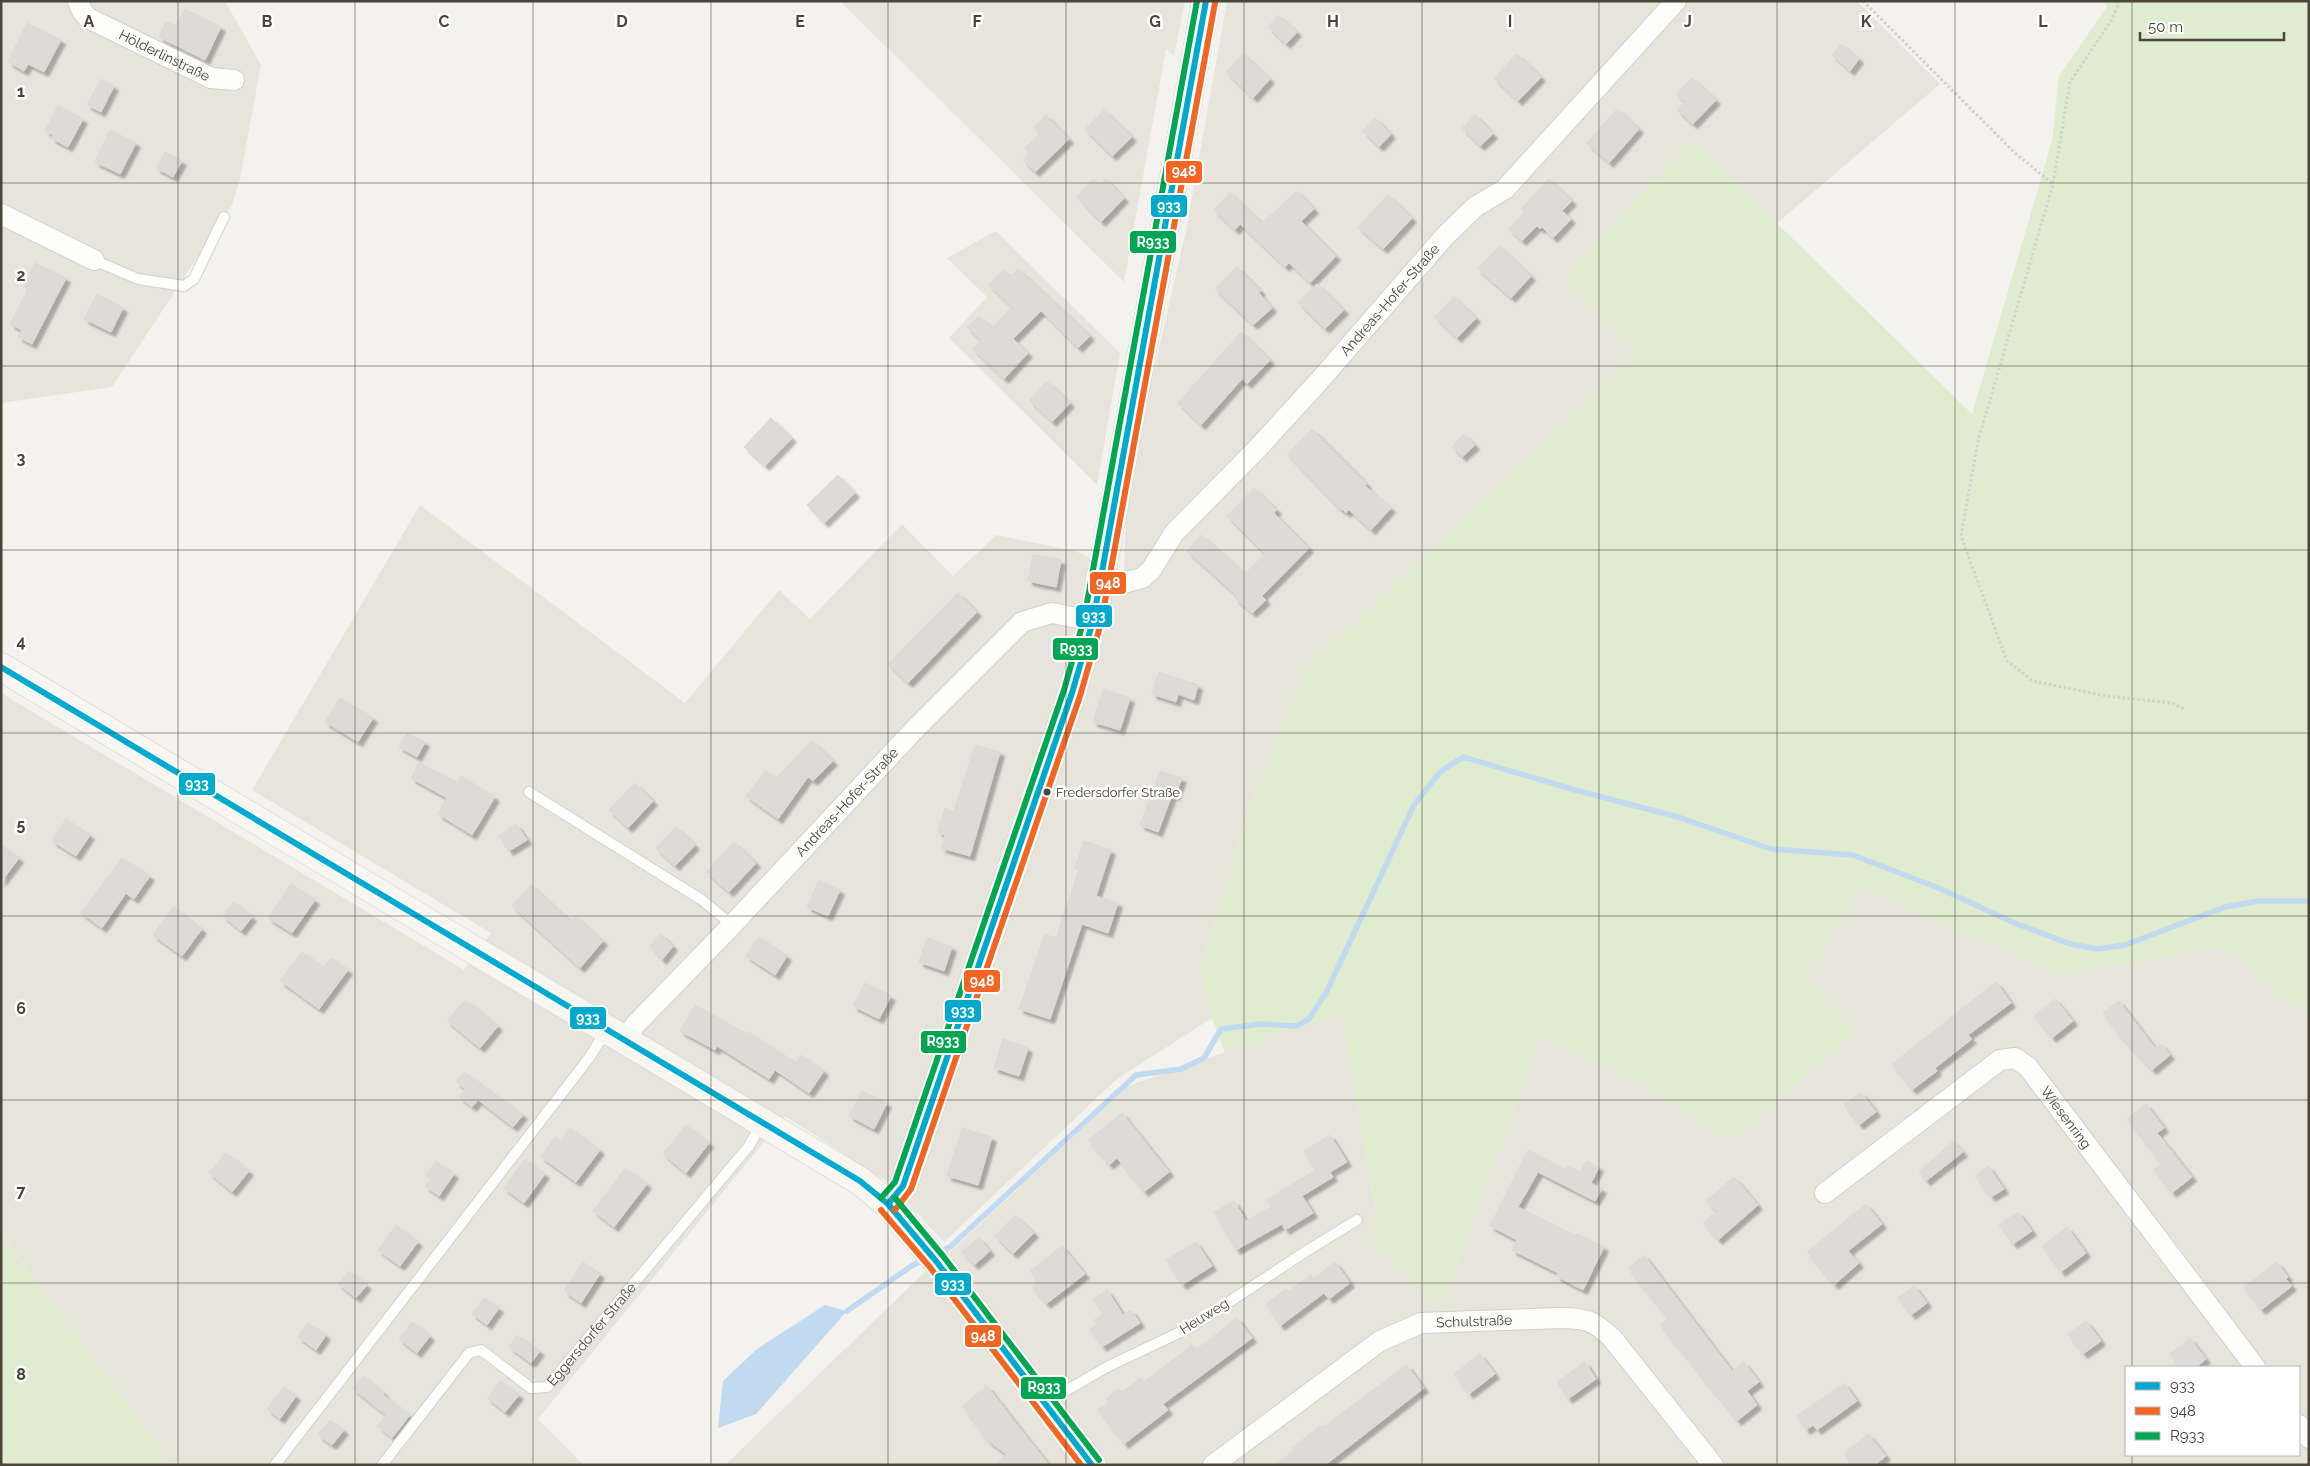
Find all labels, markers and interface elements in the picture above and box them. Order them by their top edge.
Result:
scale bar [2140,10,2284,42]
text: A [84,12,95,31]
text: B [262,12,273,31]
text: C [439,12,450,31]
text: D [616,12,628,31]
text: E [795,12,805,31]
text: F [972,12,982,31]
text: G [1149,12,1161,31]
text: H [1327,12,1339,31]
text: I [1508,12,1512,31]
text: J [1684,12,1692,31]
text: K [1861,12,1872,31]
text: L [2038,12,2048,31]
text: 50 m [2148,18,2183,36]
street label: Hölderlinstraße [116,26,212,84]
text: 1 [17,82,25,101]
line badge: 948 [1165,160,1203,184]
text: 948 [1172,163,1196,179]
line badge: 933 [1150,194,1188,218]
text: 933 [1157,198,1181,214]
line badge: R933 [1129,230,1177,254]
text: R933 [1136,234,1170,250]
street label: Andreas-Hofer-Straße [1337,241,1442,359]
text: 2 [16,266,26,285]
text: 3 [17,449,26,468]
line badge: 948 [1089,571,1127,595]
text: 948 [1096,575,1120,591]
line badge: 933 [1075,604,1113,628]
text: 933 [1082,608,1106,624]
text: 4 [16,632,26,651]
line badge: R933 [1052,637,1099,661]
text: R933 [1059,641,1093,657]
street label: Andreas-Hofer-Straße [792,744,901,860]
line badge: 933 [178,772,216,796]
text: 933 [185,776,209,792]
place label: Fredersdorfer Straße [1056,785,1180,800]
marker: Fredersdorfer Straße [1042,787,1052,797]
text: 5 [17,815,26,834]
line badge: 948 [963,969,1001,993]
text: 948 [970,973,994,989]
text: 6 [16,999,26,1018]
line badge: 933 [944,999,982,1023]
text: 933 [951,1003,975,1019]
line badge: 933 [569,1006,607,1030]
text: 933 [576,1010,600,1026]
line badge: R933 [920,1030,967,1054]
text: R933 [926,1033,960,1049]
street label: Wiesenring [2037,1083,2095,1152]
text: 7 [17,1182,26,1201]
line badge: 933 [934,1272,972,1296]
text: 933 [941,1276,965,1292]
street label: Eggersdorfer Straße [543,1279,639,1389]
street label: Heuweg [1177,1295,1231,1337]
street label: Schulstraße [1436,1312,1513,1330]
line badge: 948 [964,1324,1002,1348]
text: 948 [971,1328,995,1344]
text: 8 [16,1365,26,1384]
legend [2125,1366,2300,1456]
line badge: R933 [1020,1376,1067,1400]
text: 933 [2170,1377,2195,1395]
text: R933 [1027,1379,1061,1395]
text: 948 [2170,1402,2196,1420]
text: R933 [2170,1427,2205,1445]

